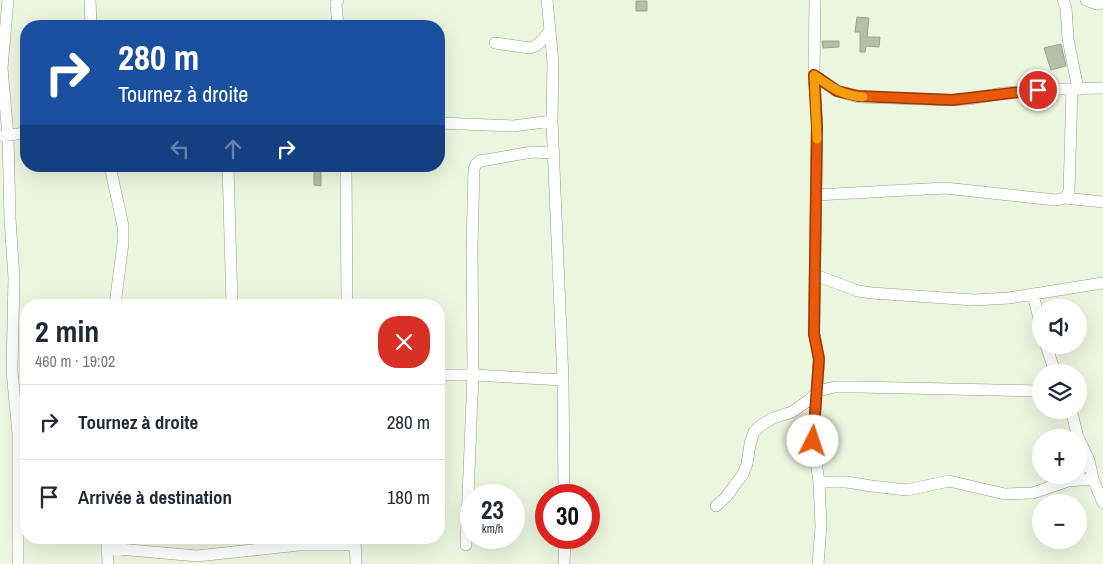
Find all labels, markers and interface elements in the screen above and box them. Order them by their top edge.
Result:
text: 280 m [118,34,199,81]
icon: right [35,40,100,105]
pin [1017,69,1059,111]
icon: arrive [1024,76,1052,104]
text: Tournez à droite [118,79,248,109]
icon: left [166,135,194,163]
icon: ahead [219,135,247,163]
icon: right [272,135,300,163]
map controls [1032,299,1087,549]
button: sound [1032,299,1087,354]
text: 2 min [35,311,99,351]
button: close [378,316,430,368]
text: 460 m · 19:02 [35,350,115,372]
button: layers [1032,364,1087,419]
icon: right [35,408,63,436]
text: Tournez à droite [78,409,198,435]
text: 280 m [387,409,430,435]
position arrow [786,414,838,466]
button: + [1032,429,1087,484]
icon: arrive [35,483,63,511]
text: Arrivée à destination [78,484,232,510]
text: 180 m [387,484,430,510]
speed limit sign: 30 [535,484,600,549]
text: 23 [481,493,504,527]
button: − [1032,494,1087,549]
text: km/h [482,521,503,537]

